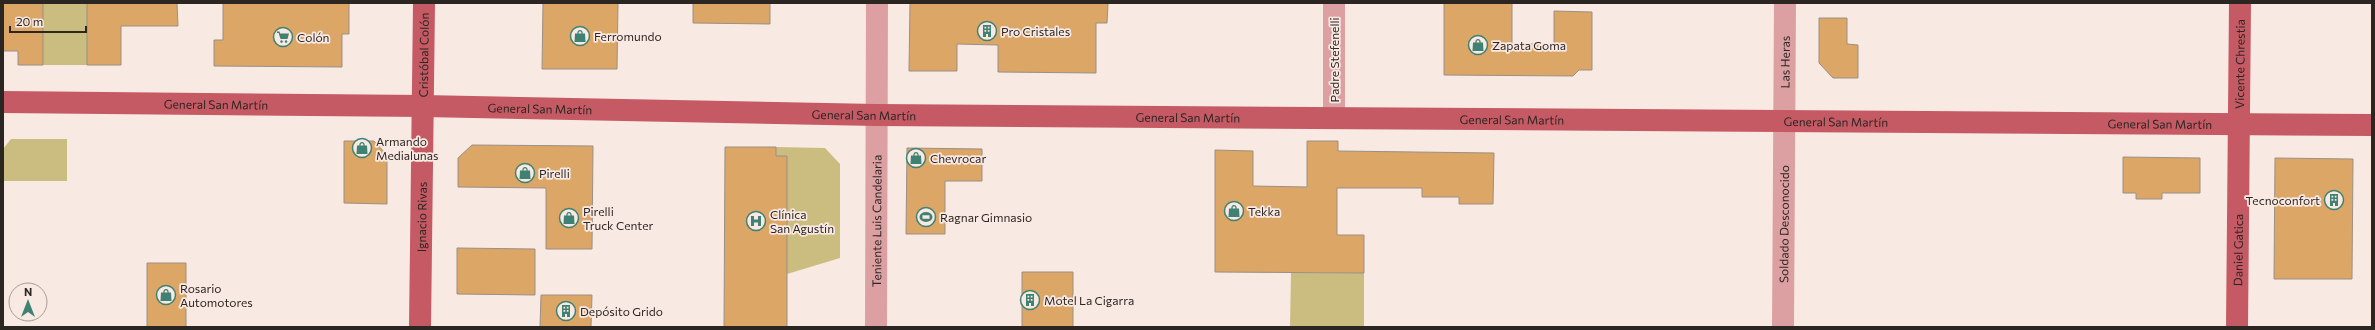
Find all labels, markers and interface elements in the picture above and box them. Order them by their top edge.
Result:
scale bar [10,8,86,34]
street label: Cristóbal Colón [416,13,431,98]
text: 20 m [16,14,43,28]
street label: Padre Stefenelli [1327,17,1341,103]
street label: Vicente Chrestia [2232,19,2247,109]
building icon: Pro Cristales [976,20,998,42]
place label: Pro Cristales [1001,24,1070,38]
shop icon: Ferromundo [569,25,591,47]
supermarket icon: Colón [272,26,294,48]
place label: Ferromundo [594,29,662,43]
place label: Colón [297,30,329,44]
shop icon: Zapata Goma [1467,34,1489,56]
street label: Las Heras [1777,36,1792,88]
place label: Zapata Goma [1492,38,1566,52]
street label: General San Martín [164,97,268,112]
street label: General San Martín [488,100,592,116]
street label: General San Martín [811,107,916,122]
street label: General San Martín [1136,110,1240,124]
street label: General San Martín [1460,112,1564,127]
street label: General San Martín [1784,114,1888,129]
street label: General San Martín [2108,116,2212,131]
place label: Armando Medialunas [376,134,438,162]
shop icon: Armando Medialunas [351,137,373,159]
shop icon: Chevrocar [905,147,927,169]
place label: Chevrocar [930,151,986,165]
street label: Teniente Luis Candelaria [869,155,884,287]
shop icon: Pirelli [514,162,536,184]
street label: Soldado Desconocido [1776,165,1791,283]
place label: Pirelli [539,166,570,180]
street label: Ignacio Rivas [414,182,429,252]
building icon: Tecnoconfort [2323,189,2345,211]
place label: Tecnoconfort [2246,193,2320,207]
shop icon: Tekka [1223,200,1245,222]
place label: Pirelli Truck Center [583,204,654,232]
place label: Tekka [1248,204,1280,218]
sports icon: Ragnar Gimnasio [915,206,937,228]
shop icon: Pirelli Truck Center [558,207,580,229]
place label: Clínica San Agustín [770,207,834,235]
hospital icon: Clínica San Agustín [745,210,767,232]
place label: Ragnar Gimnasio [940,210,1032,224]
street label: Daniel Gatica [2230,214,2245,286]
place label: Rosario Automotores [180,281,253,309]
north arrow [8,282,48,322]
shop icon: Rosario Automotores [155,284,177,306]
text: N [24,285,32,298]
building icon: Motel La Cigarra [1019,289,1041,311]
place label: Motel La Cigarra [1044,293,1134,307]
building icon: Depósito Grido [555,300,577,322]
place label: Depósito Grido [580,304,663,318]

